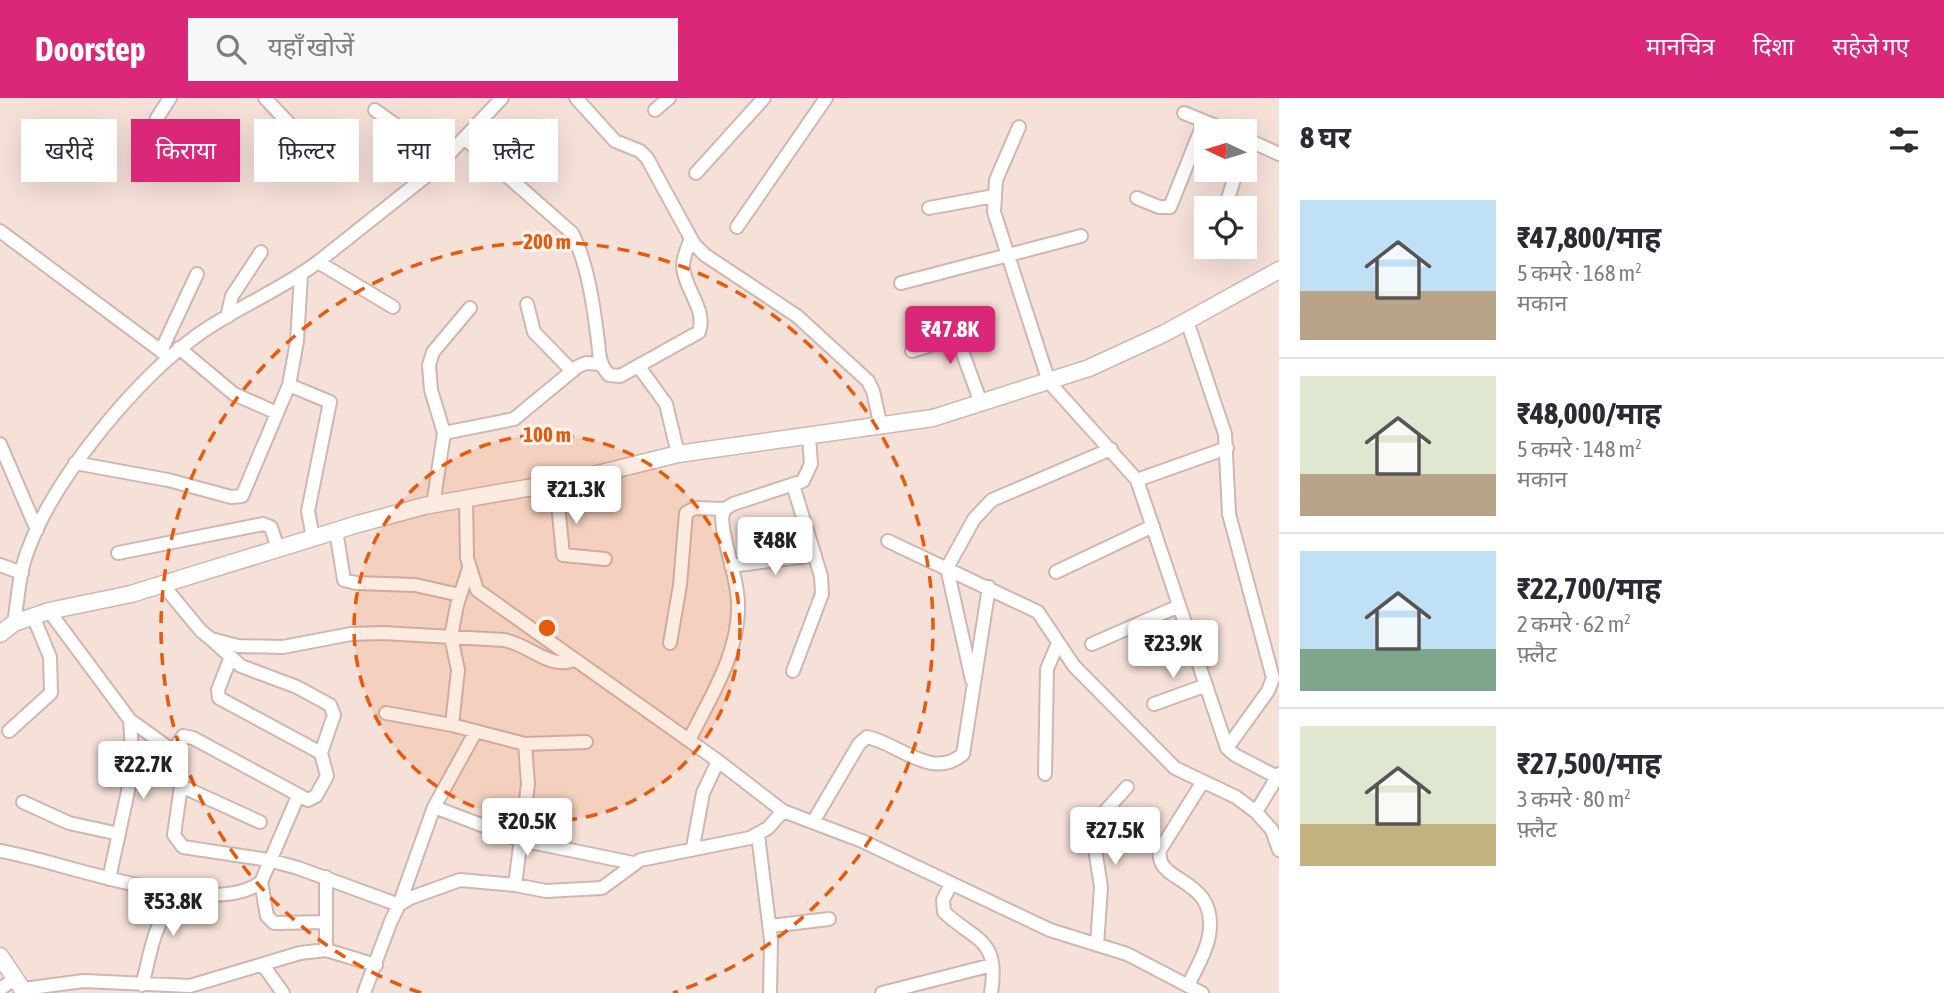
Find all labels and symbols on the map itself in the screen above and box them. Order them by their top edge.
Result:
north arrow [1194,119,1256,182]
text: 200 m [523,229,571,253]
pin: ₹47.8K [893,306,1007,366]
text: 100 m [523,422,571,446]
pin: ₹21.3K [519,466,633,526]
pin: ₹48K [734,518,816,577]
centre of rings [535,616,559,640]
pin: ₹23.9K [1116,620,1230,680]
pin: ₹22.7K [86,742,200,801]
pin: ₹20.5K [470,798,584,858]
pin: ₹27.5K [1058,808,1172,867]
pin: ₹53.8K [116,878,230,938]

